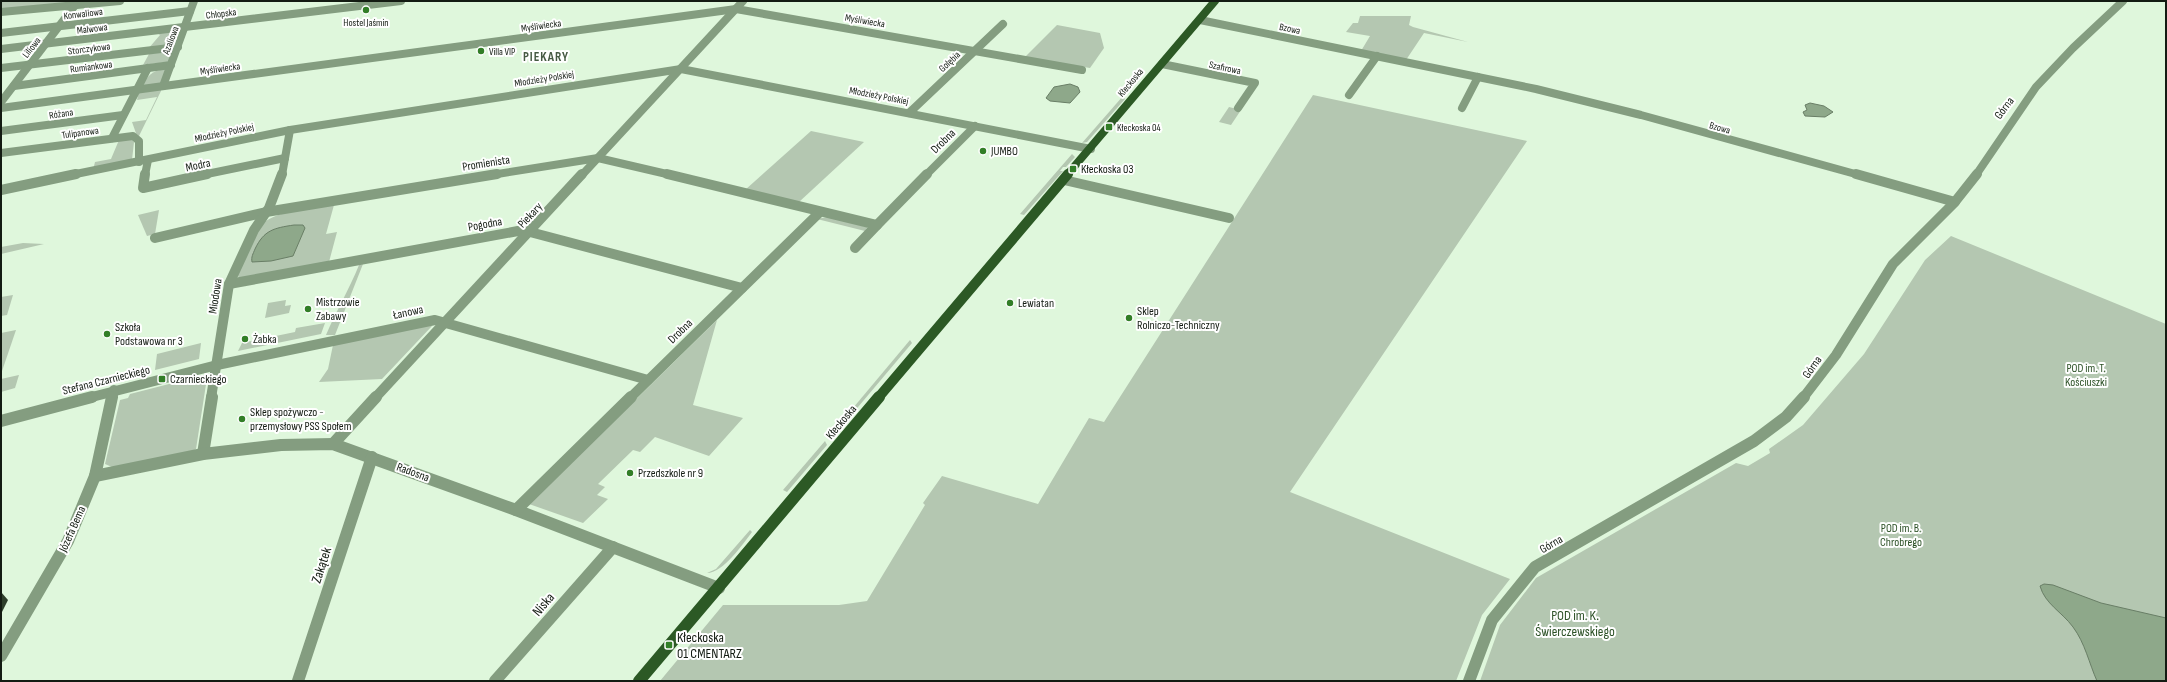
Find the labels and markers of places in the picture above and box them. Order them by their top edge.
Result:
marker: Hostel Jaśmin [361,5,371,15]
place label: Hostel Jaśmin [343,17,389,29]
marker: Villa VIP [476,46,486,56]
place label: Villa VIP [489,46,515,58]
marker: Kłeckoska 04 [1104,122,1114,132]
place label: Kłeckoska 04 [1117,122,1161,134]
place label: JUMBO [990,144,1018,159]
marker: JUMBO [978,146,988,156]
place label: Kłeckoska 03 [1081,162,1134,177]
marker: Kłeckoska 03 [1068,164,1078,174]
place label: Mistrzowie Zabawy [316,295,360,324]
place label: Lewiatan [1018,296,1054,311]
marker: Lewiatan [1005,298,1015,308]
marker: Mistrzowie Zabawy [303,304,313,314]
place label: Sklep Rolniczo-Techniczny [1137,304,1220,333]
marker: Sklep Rolniczo-Techniczny [1124,313,1134,323]
place label: Szkoła Podstawowa nr 3 [115,320,183,349]
marker: Szkoła Podstawowa nr 3 [102,329,112,339]
place label: Żabka [253,332,277,347]
marker: Żabka [240,334,250,344]
place label: Czarnieckiego [170,372,227,387]
marker: Czarnieckiego [157,374,167,384]
place label: Sklep spożywczo - przemysłowy PSS Społem [250,405,352,434]
marker: Sklep spożywczo - przemysłowy PSS Społem [237,414,247,424]
place label: Przedszkole nr 9 [638,466,703,481]
marker: Przedszkole nr 9 [625,468,635,478]
place label: Kłeckoska 01 CMENTARZ [677,629,742,662]
marker: Kłeckoska 01 CMENTARZ [664,640,674,650]

